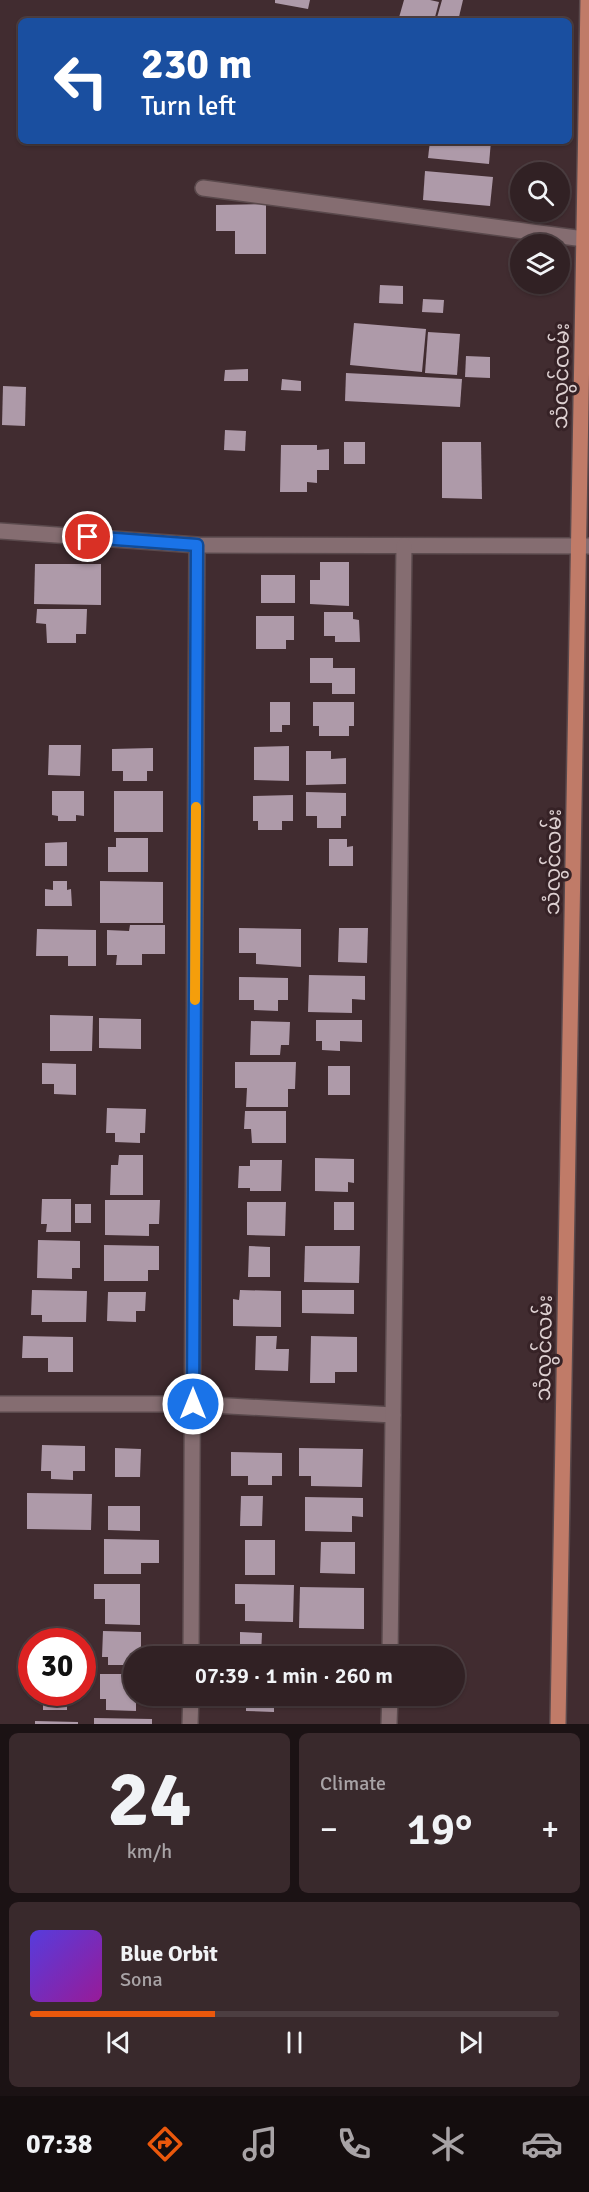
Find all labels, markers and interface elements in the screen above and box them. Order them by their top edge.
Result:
text: 230 m [141,39,252,90]
icon: left [42,42,120,120]
text: Turn left [141,90,236,123]
map controls [510,162,570,294]
button: search [510,162,570,222]
button: layers [510,234,570,294]
street label: သံလွင်လမ်း [544,323,578,429]
pin [62,511,113,562]
icon: arrive [71,520,104,553]
street label: သံလွင်လမ်း [536,809,570,915]
street label: သံလွင်လမ်း [527,1295,561,1401]
position arrow [161,1372,225,1436]
speed limit sign: 30 [18,1628,96,1706]
text: 07:39 · 1 min · 260 m [195,1662,393,1689]
text: 24 [107,1752,192,1848]
text: Climate [320,1771,386,1796]
text: 19° [407,1802,472,1857]
text: − [320,1809,338,1850]
text: + [541,1809,559,1850]
text: km/h [127,1839,172,1864]
text: Blue Orbit [120,1940,218,1967]
text: Sona [120,1967,163,1992]
icon: previous [102,2026,135,2059]
icon: pause [278,2026,311,2059]
icon: next [454,2026,487,2059]
icon: directions [144,2123,186,2165]
icon: music [239,2123,281,2165]
icon: phone [333,2123,375,2165]
icon: climate [427,2123,469,2165]
icon: car [521,2123,563,2165]
text: 07:38 [26,2128,92,2161]

